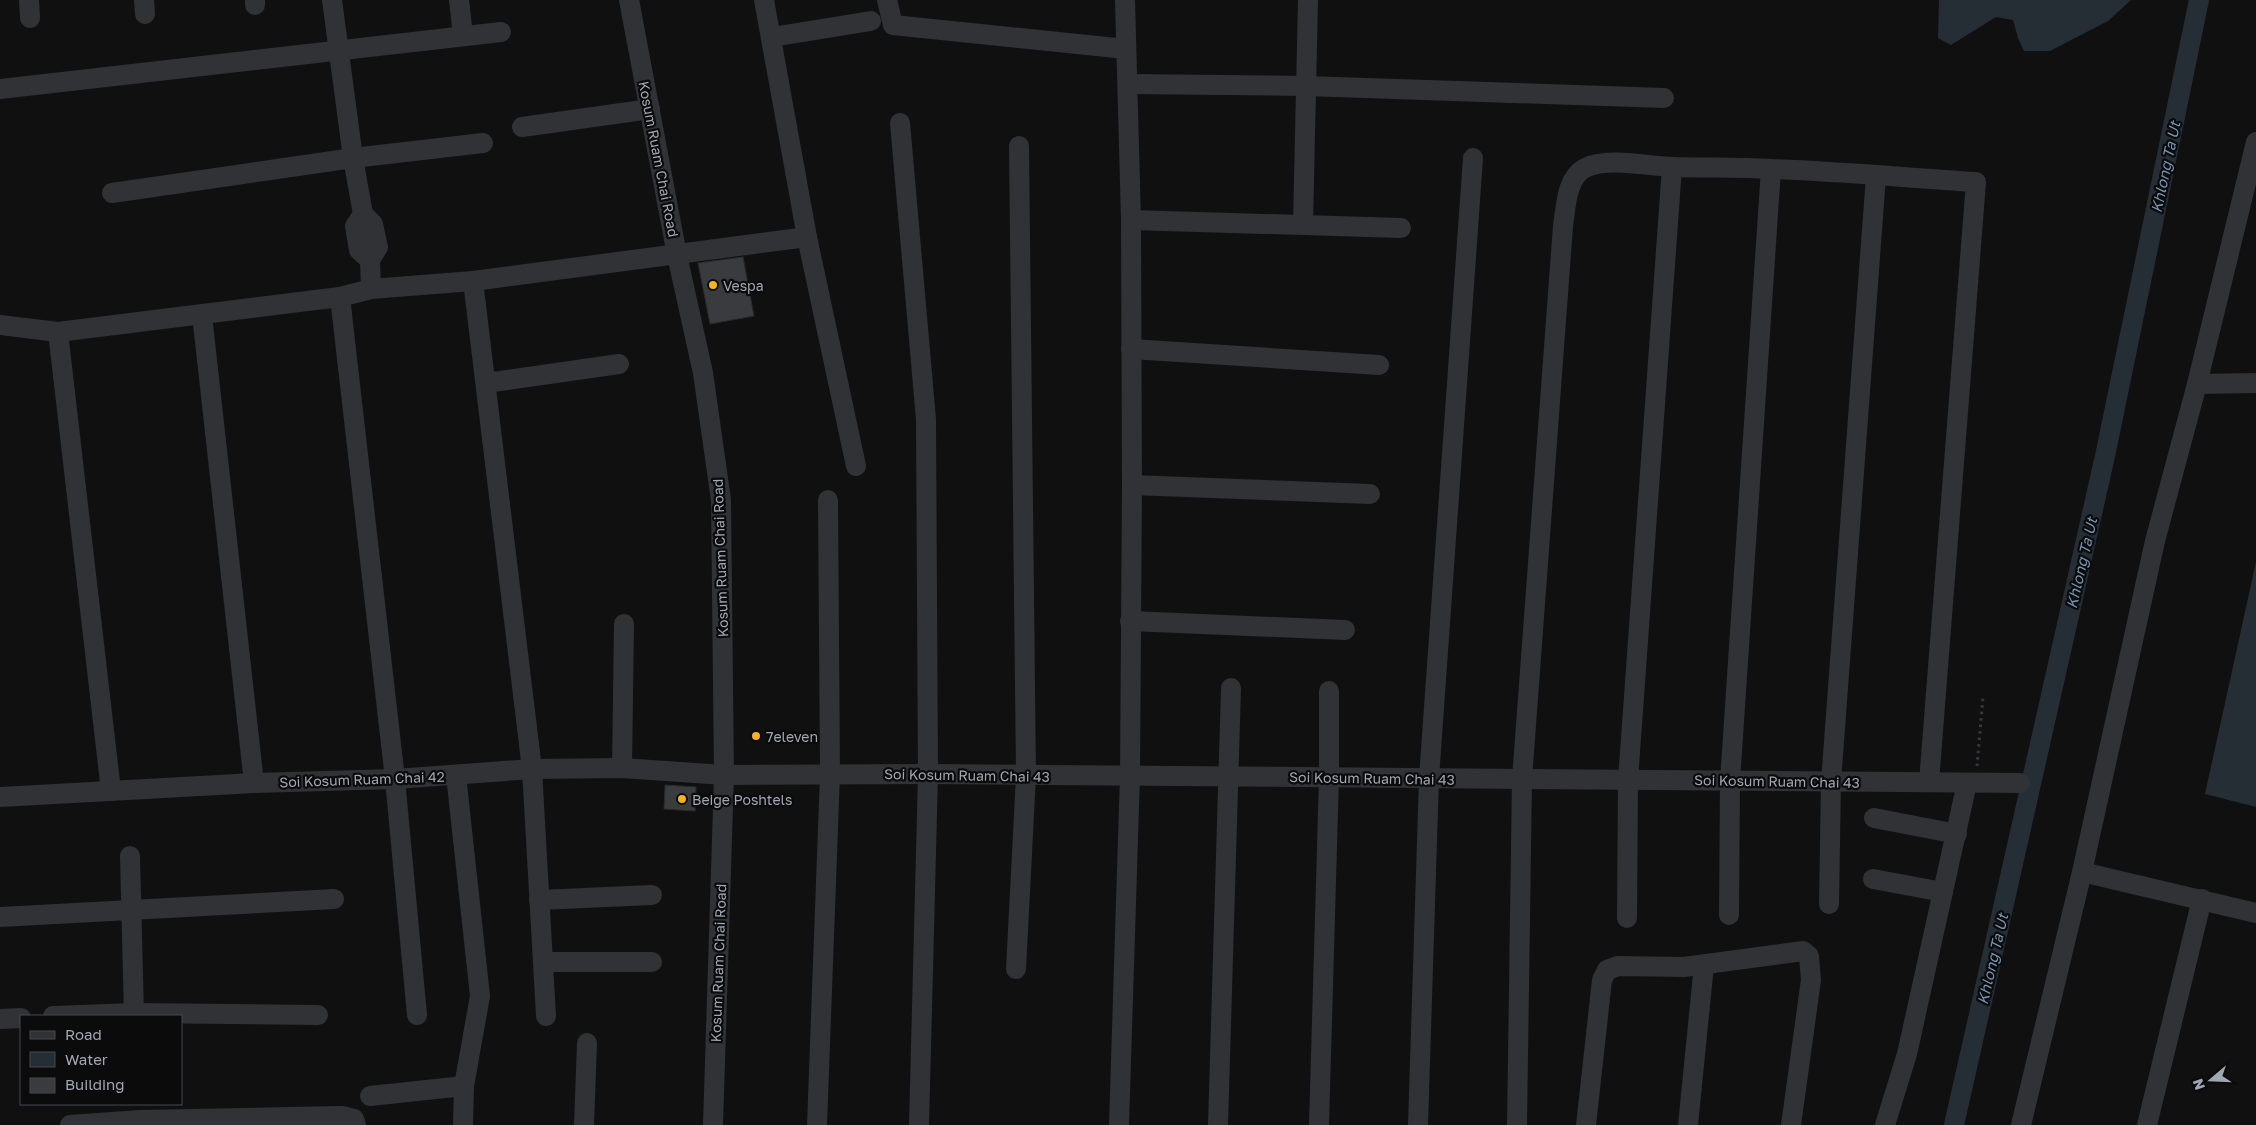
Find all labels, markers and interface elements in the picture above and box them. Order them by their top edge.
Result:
street label: Kosum Ruam Chai Road [636,79,682,239]
water label: Khlong Ta Ut [2147,118,2185,214]
place label: Vespa [723,277,764,294]
marker: Vespa [707,279,719,291]
street label: Kosum Ruam Chai Road [709,478,731,638]
water label: Khlong Ta Ut [2062,514,2102,610]
place label: 7eleven [766,728,818,745]
marker: 7eleven [750,730,762,742]
street label: Soi Kosum Ruam Chai 43 [884,765,1050,785]
street label: Soi Kosum Ruam Chai 42 [279,768,445,790]
street label: Soi Kosum Ruam Chai 43 [1289,768,1455,788]
street label: Soi Kosum Ruam Chai 43 [1694,771,1860,791]
place label: Beige Poshtels [692,791,792,808]
marker: Beige Poshtels [676,793,688,805]
street label: Kosum Ruam Chai Road [707,883,729,1043]
water label: Khlong Ta Ut [1973,910,2013,1006]
legend [20,1015,182,1105]
text: Road [65,1025,102,1043]
text: Water [65,1050,108,1068]
north arrow [2186,1055,2236,1105]
text: Building [65,1075,125,1093]
text: N [2188,1077,2208,1092]

